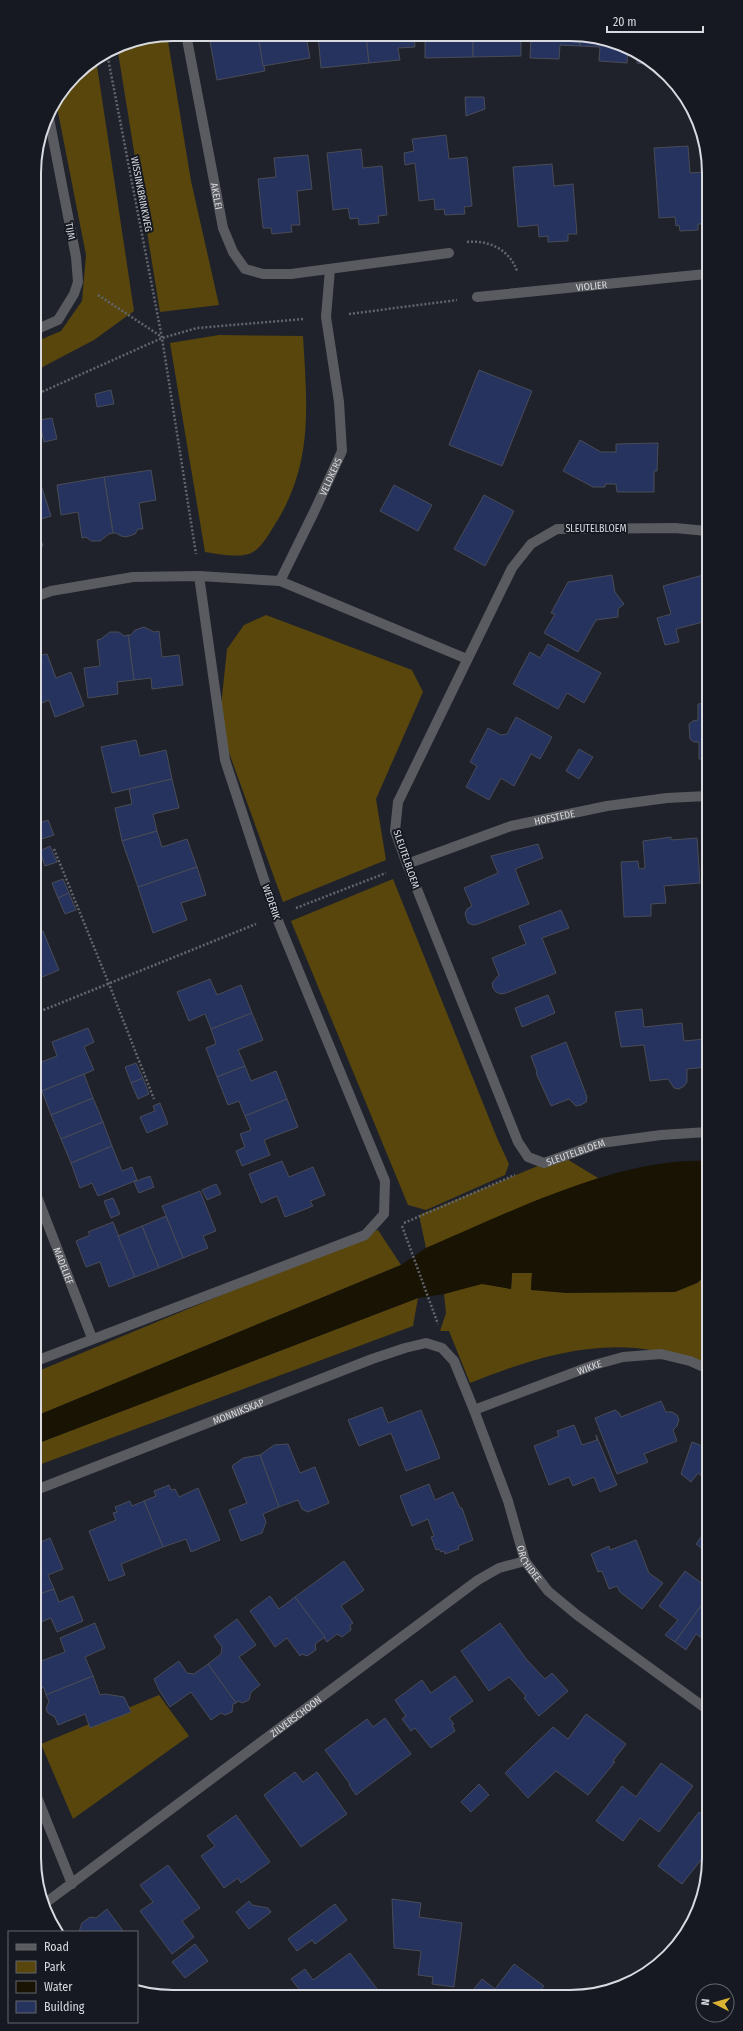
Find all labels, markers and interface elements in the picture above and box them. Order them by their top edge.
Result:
scale bar [607,8,703,34]
text: 20 m [613,15,637,29]
street label: WISSINKBRINKWEG [128,155,154,233]
street label: AKELEI [208,182,224,211]
street label: TIJM [62,222,78,241]
street label: VIOLIER [575,279,608,294]
street label: VELDKERS [317,456,345,498]
street label: SLEUTELBLOEM [565,523,627,535]
street label: HOFSTEDE [533,808,576,828]
street label: SLEUTELBLOEM [390,828,422,890]
street label: WEDERIK [260,883,283,922]
street label: SLEUTELBLOEM [545,1137,607,1169]
street label: MADELIEF [50,1246,76,1287]
street label: WIKKE [576,1358,603,1378]
street label: MONNIKSKAP [211,1397,266,1428]
street label: ORCHIDEE [514,1544,544,1585]
street label: ZILVERSCHOON [268,1694,324,1740]
legend [8,1931,138,2023]
text: Road [44,1940,69,1954]
text: Park [44,1960,66,1974]
text: Water [44,1980,73,1994]
north arrow [695,1983,735,2023]
text: N [699,1998,712,2006]
text: Building [44,2000,85,2014]

